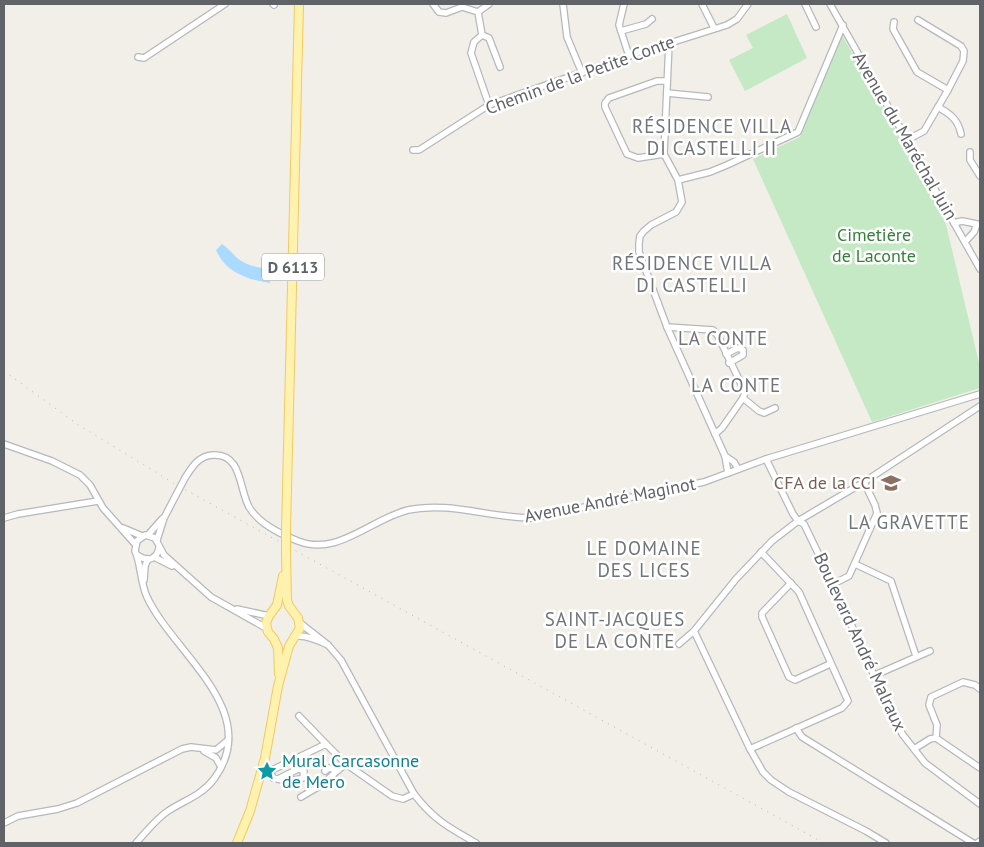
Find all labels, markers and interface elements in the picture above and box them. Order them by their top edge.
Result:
street label: Chemin de la Petite Conte [482,30,678,119]
street label: Avenue du Maréchal Juin [848,48,963,224]
district label: RÉSIDENCE VILLA DI CASTELLI II [632,114,792,160]
park label: Cimetière de Laconte [832,223,916,267]
district label: RÉSIDENCE VILLA DI CASTELLI [612,251,772,297]
road number: D 6113 [262,253,324,280]
district label: LA CONTE [678,326,768,350]
district label: LA CONTE [691,373,781,397]
place label: CFA de la CCI [774,471,876,494]
street label: Avenue André Maginot [522,472,697,527]
school or university icon: CFA de la CCI [880,472,902,494]
district label: LA GRAVETTE [848,510,970,534]
district label: LE DOMAINE DES LICES [586,536,702,582]
street label: Boulevard André Malraux [809,549,912,735]
district label: SAINT-JACQUES DE LA CONTE [545,607,685,653]
place label: Mural Carcasonne de Mero [282,749,419,793]
place icon: Mural Carcasonne de Mero [256,760,278,782]

